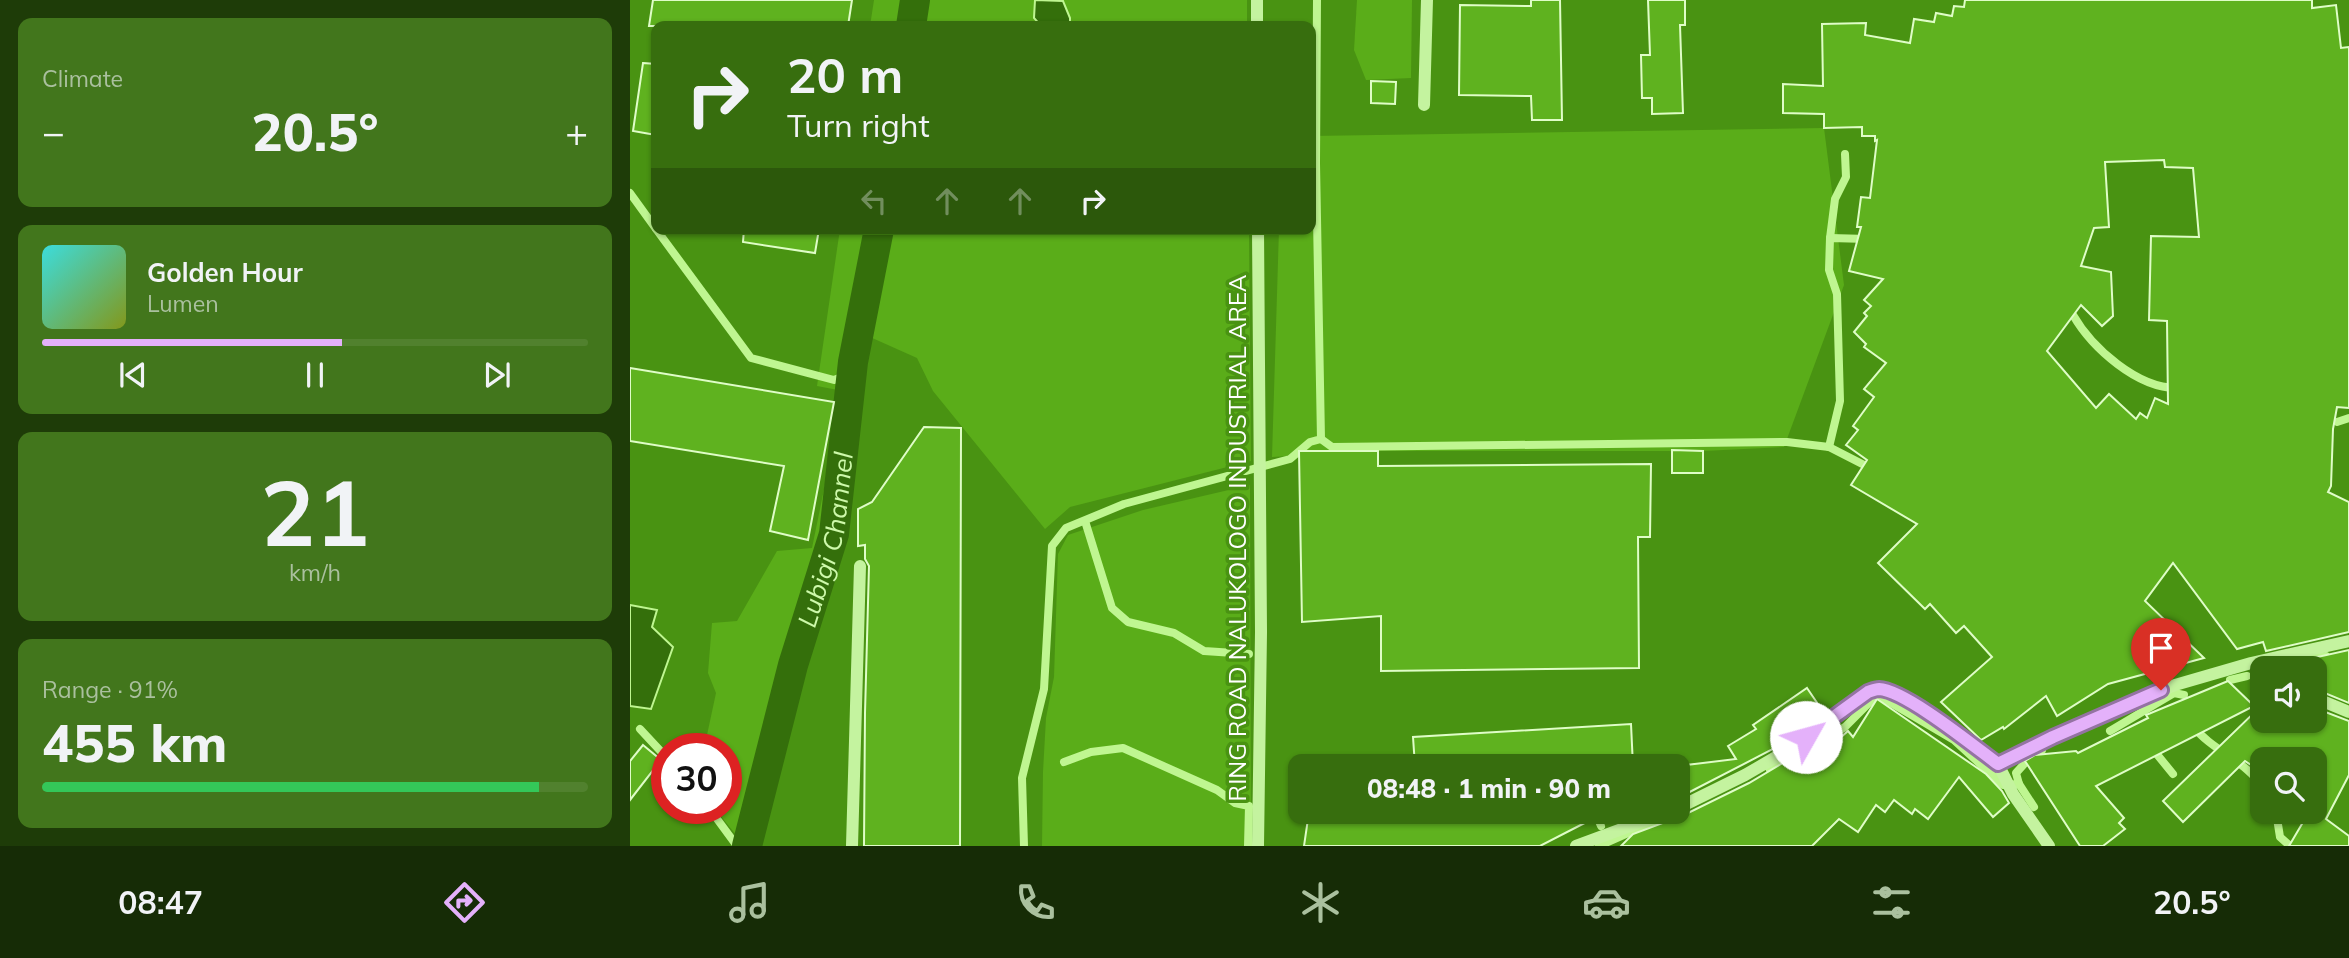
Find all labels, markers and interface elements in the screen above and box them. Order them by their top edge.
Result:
text: 20 m [787,44,903,105]
icon: right [672,49,763,140]
text: Climate [42,64,123,93]
text: 20.5° [251,99,379,164]
text: Turn right [787,105,930,145]
text: − [42,108,65,156]
text: + [565,108,588,156]
icon: left [855,182,893,220]
icon: ahead [928,182,966,220]
icon: ahead [1001,182,1039,220]
icon: right [1074,182,1112,220]
text: Golden Hour [147,256,303,289]
street label: RING ROAD NALUKOLOGO INDUSTRIAL AREA [1222,274,1252,801]
text: Lumen [147,289,219,318]
icon: previous [114,356,152,394]
icon: pause [296,356,334,394]
icon: next [478,356,516,394]
water label: Lubigi Channel [789,449,860,631]
text: 21 [260,455,370,569]
text: km/h [289,558,341,587]
pin [2131,618,2191,690]
icon: arrive [2142,629,2180,667]
map controls [2250,656,2327,824]
button: sound [2250,656,2327,733]
text: Range · 91% [42,675,178,704]
position arrow [1769,700,1843,774]
text: 455 km [42,710,227,775]
speed limit sign: 30 [651,733,742,824]
button: search [2250,747,2327,824]
text: 08:48 · 1 min · 90 m [1367,772,1611,805]
icon: directions [440,878,489,927]
icon: music [725,878,774,927]
icon: phone [1011,878,1060,927]
icon: climate [1296,878,1345,927]
icon: car [1582,878,1631,927]
icon: filters [1867,878,1916,927]
text: 08:47 [118,882,203,922]
text: 20.5° [2153,882,2231,922]

